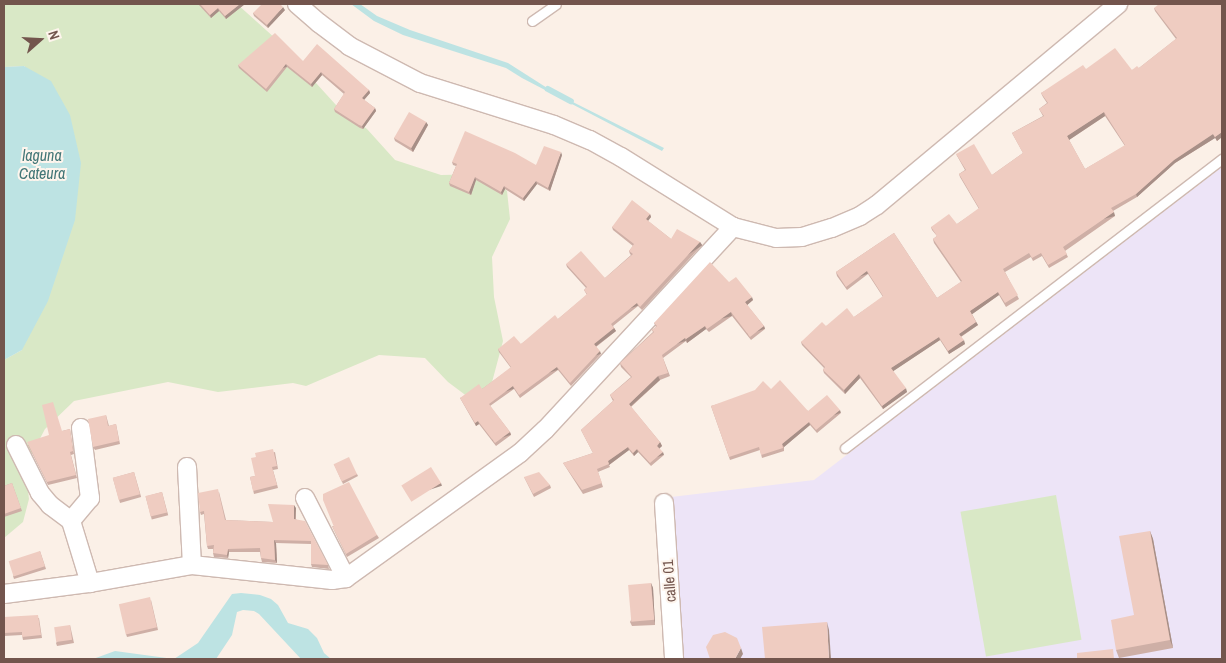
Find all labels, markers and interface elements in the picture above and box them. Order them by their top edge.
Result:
north arrow [15,15,65,65]
text: N [44,28,64,42]
water label: laguna Cateura [19,145,65,183]
street label: calle 01 [659,559,679,603]

